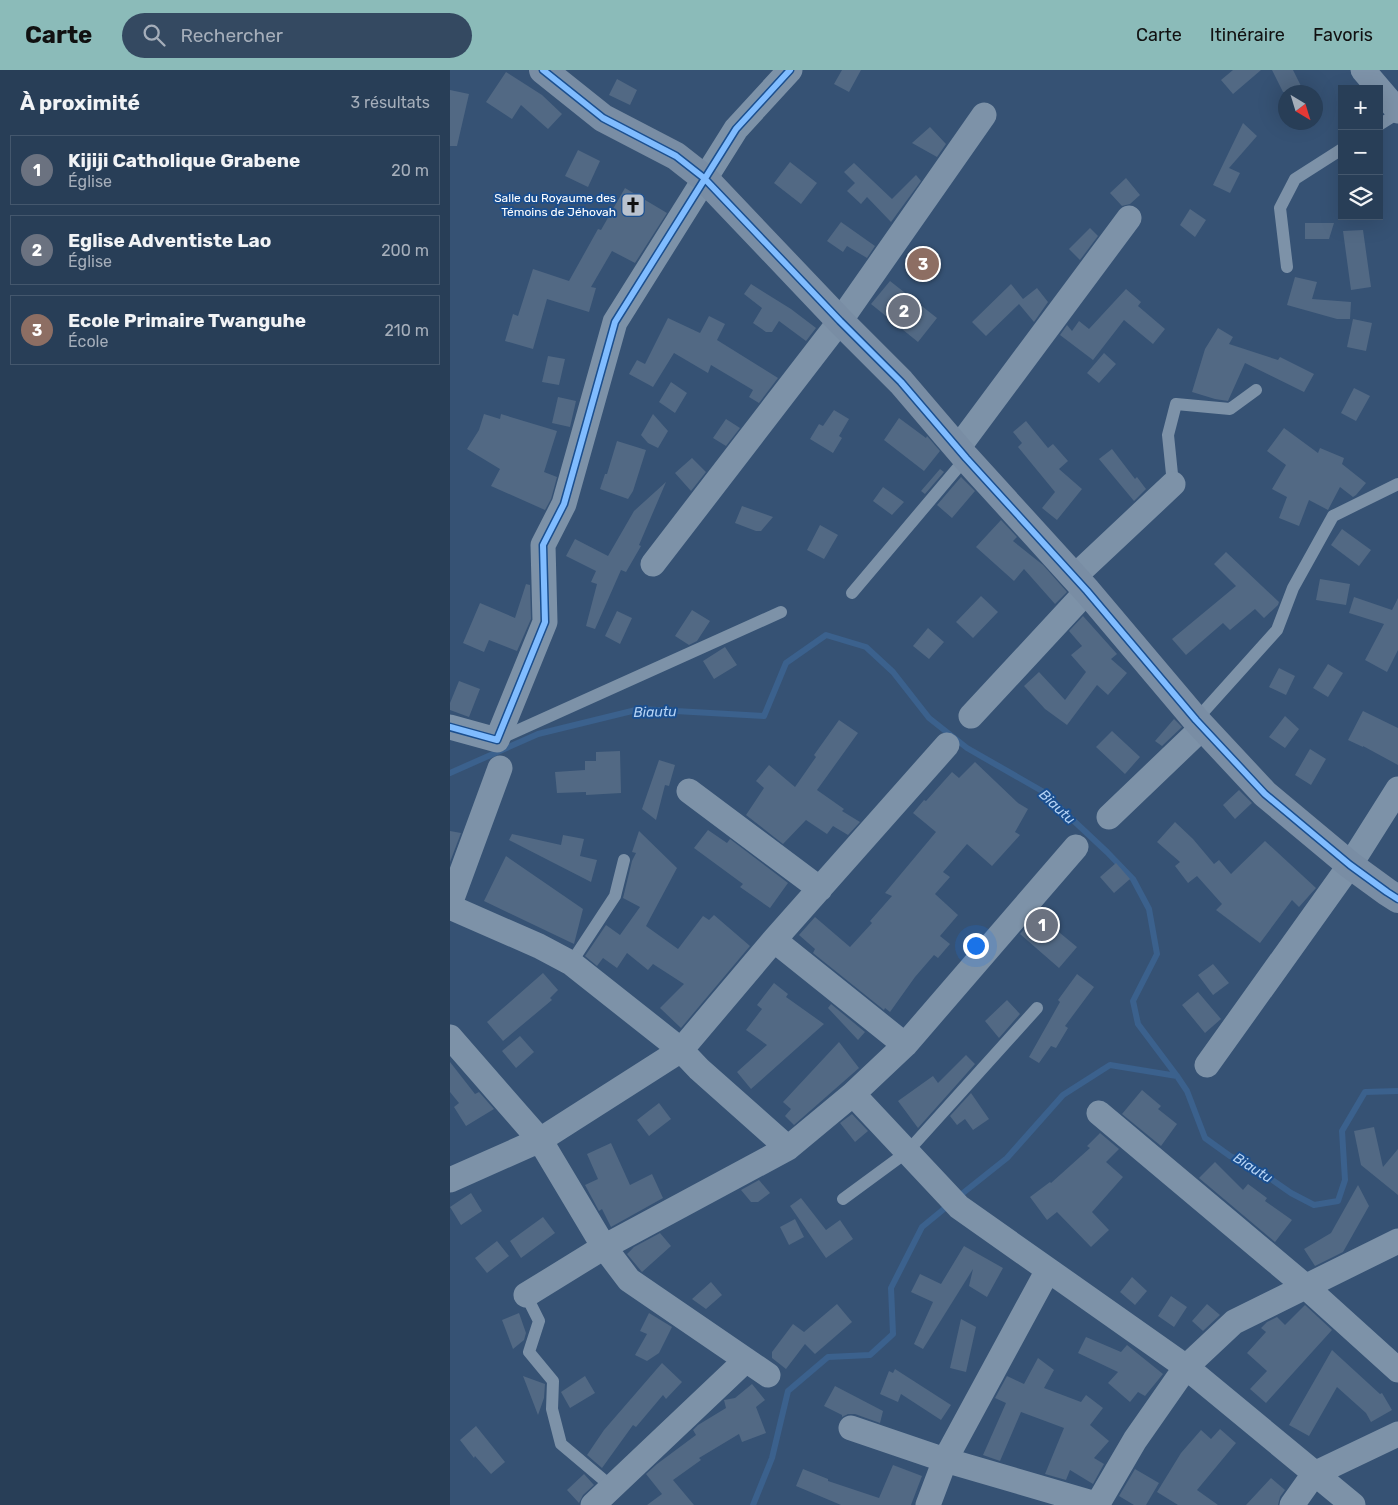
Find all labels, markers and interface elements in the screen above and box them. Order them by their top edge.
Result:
search box [122,13,472,58]
text: Carte [25,21,92,49]
icon: search [140,21,168,49]
text: Rechercher [180,24,283,47]
text: Carte [1136,24,1182,46]
text: Itinéraire [1210,24,1285,46]
text: Favoris [1313,24,1373,46]
north arrow [1278,85,1323,130]
map controls [1338,85,1383,220]
button: + [1338,85,1383,130]
text: À proximité [20,90,140,115]
text: 3 résultats [350,93,430,112]
button: − [1338,130,1383,175]
text: Kijiji Catholique Grabene [68,149,300,172]
text: 1 [33,161,41,180]
text: 20 m [391,161,429,180]
text: Église [68,172,112,191]
button: layers [1338,175,1383,220]
place label: Salle du Royaume des Témoins de Jéhovah [494,191,616,219]
church icon: Salle du Royaume des Témoins de Jéhovah [620,192,646,218]
text: Eglise Adventiste Lao [68,229,271,252]
text: 2 [32,241,42,260]
text: 200 m [381,241,429,260]
pin: 3 [907,245,939,283]
text: Église [68,252,112,271]
pin: 2 [888,292,920,330]
text: Ecole Primaire Twanguhe [68,309,306,332]
text: 3 [32,321,42,340]
text: 210 m [384,321,429,340]
text: École [68,332,108,351]
water label: Biautu [633,703,677,721]
water label: Biautu [1035,786,1079,828]
pin: 1 [1026,906,1058,944]
your location [963,933,989,959]
water label: Biautu [1230,1149,1276,1187]

